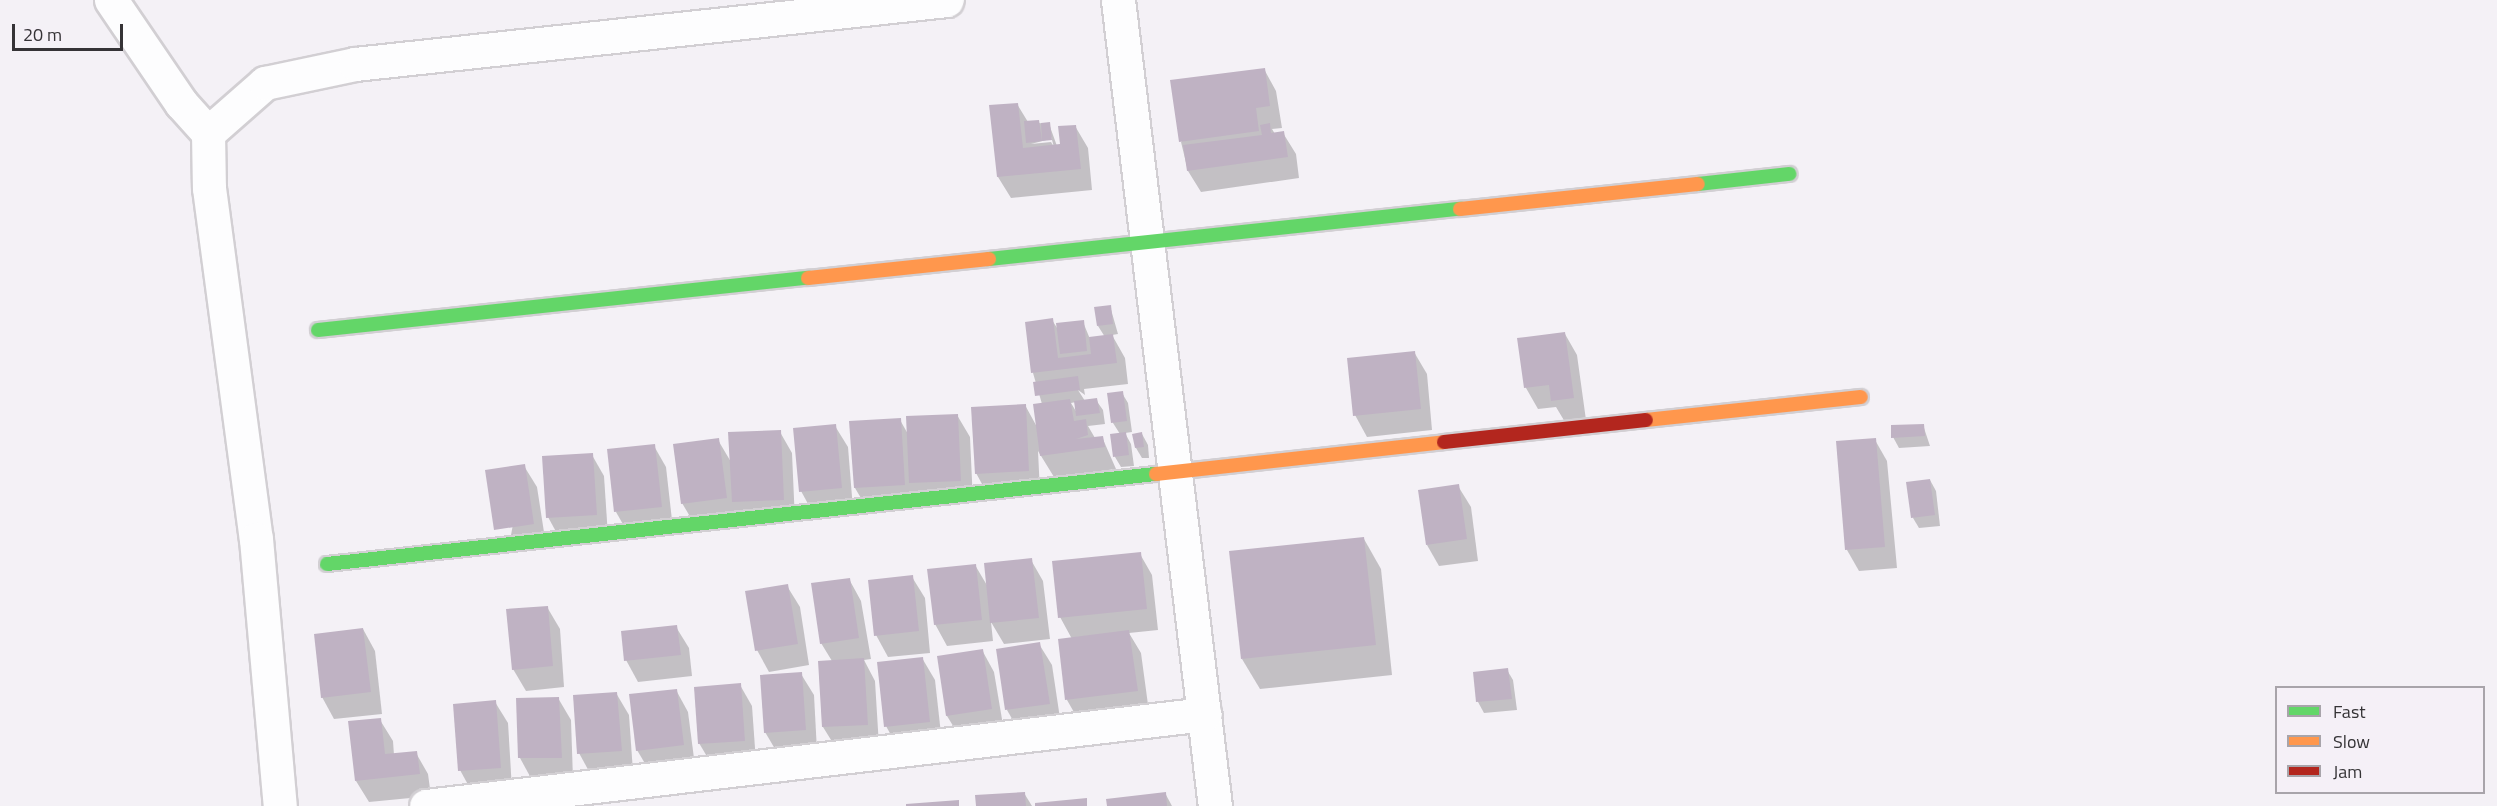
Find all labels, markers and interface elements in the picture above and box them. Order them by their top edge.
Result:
scale bar [15,12,126,50]
text: 20 m [23,21,62,48]
legend [2275,686,2485,794]
text: Fast [2333,698,2366,725]
text: Slow [2333,728,2370,755]
text: Jam [2333,758,2362,785]

